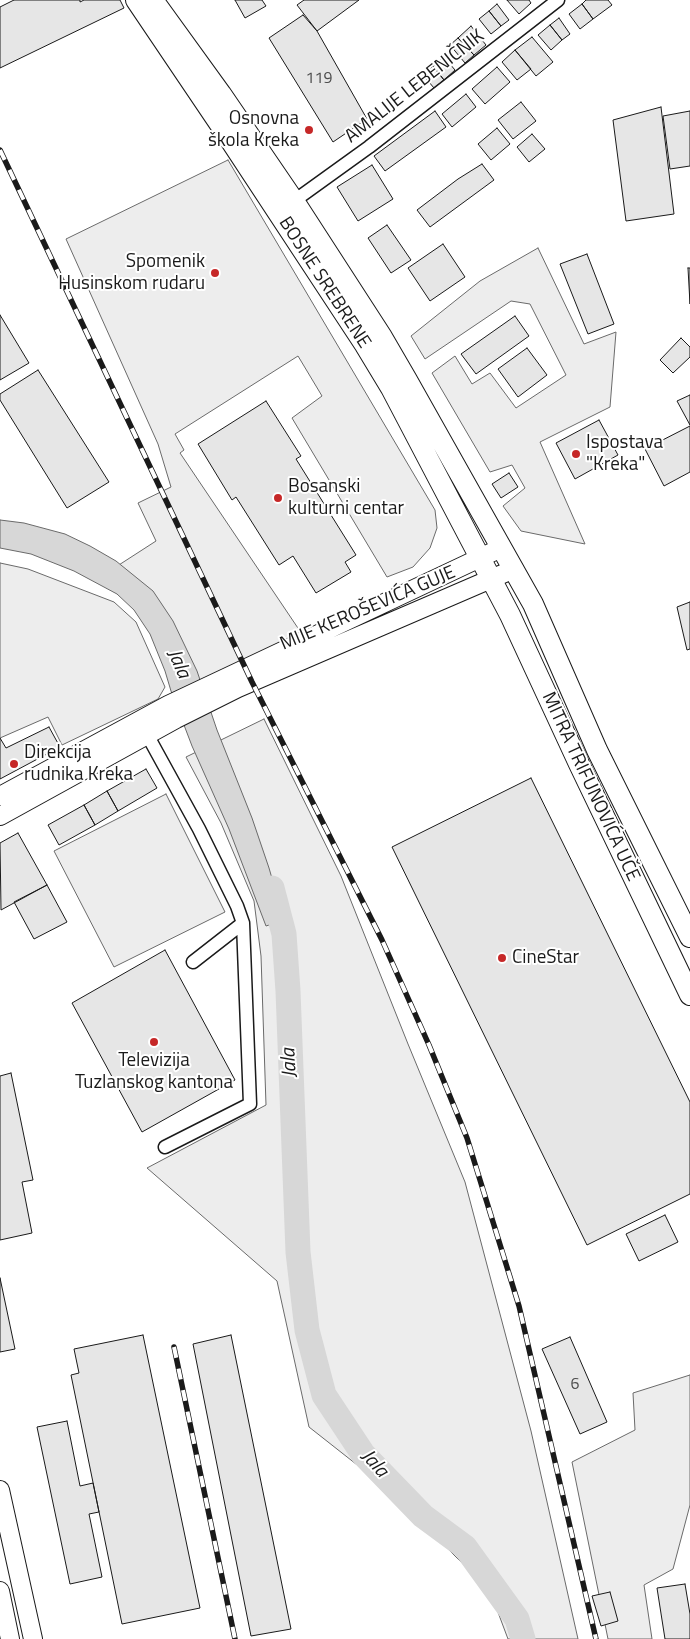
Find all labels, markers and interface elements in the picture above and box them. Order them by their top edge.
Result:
street label: AMALIJE LEBENIČNIK [341,26,489,148]
house number: 119 [306,69,332,89]
place label: Osnovna škola Kreka [208,108,299,152]
marker: Osnovna škola Kreka [303,124,315,136]
street label: BOSNE SREBRENE [273,213,375,353]
place label: Spomenik Husinskom rudaru [58,251,205,295]
marker: Spomenik Husinskom rudaru [209,267,221,279]
place label: Ispostava "Kreka" [586,432,663,476]
marker: Ispostava "Kreka" [570,448,582,460]
place label: Bosanski kulturni centar [288,476,404,520]
marker: Bosanski kulturni centar [272,492,284,504]
street label: MIJE KEROŠEVIĆA GUJE [277,562,459,656]
water label: Jala [161,646,195,682]
street label: MITRA TRIFUNOVIĆA UČE [536,689,644,885]
place label: Direkcija rudnika Kreka [24,742,133,786]
marker: Direkcija rudnika Kreka [8,758,20,770]
place label: CineStar [512,947,579,969]
marker: CineStar [496,952,508,964]
marker: Televizija Tuzlanskog kantona [148,1036,160,1048]
water label: Jala [277,1048,303,1078]
place label: Televizija Tuzlanskog kantona [75,1050,233,1094]
house number: 6 [571,1375,579,1395]
water label: Jala [355,1445,393,1483]

